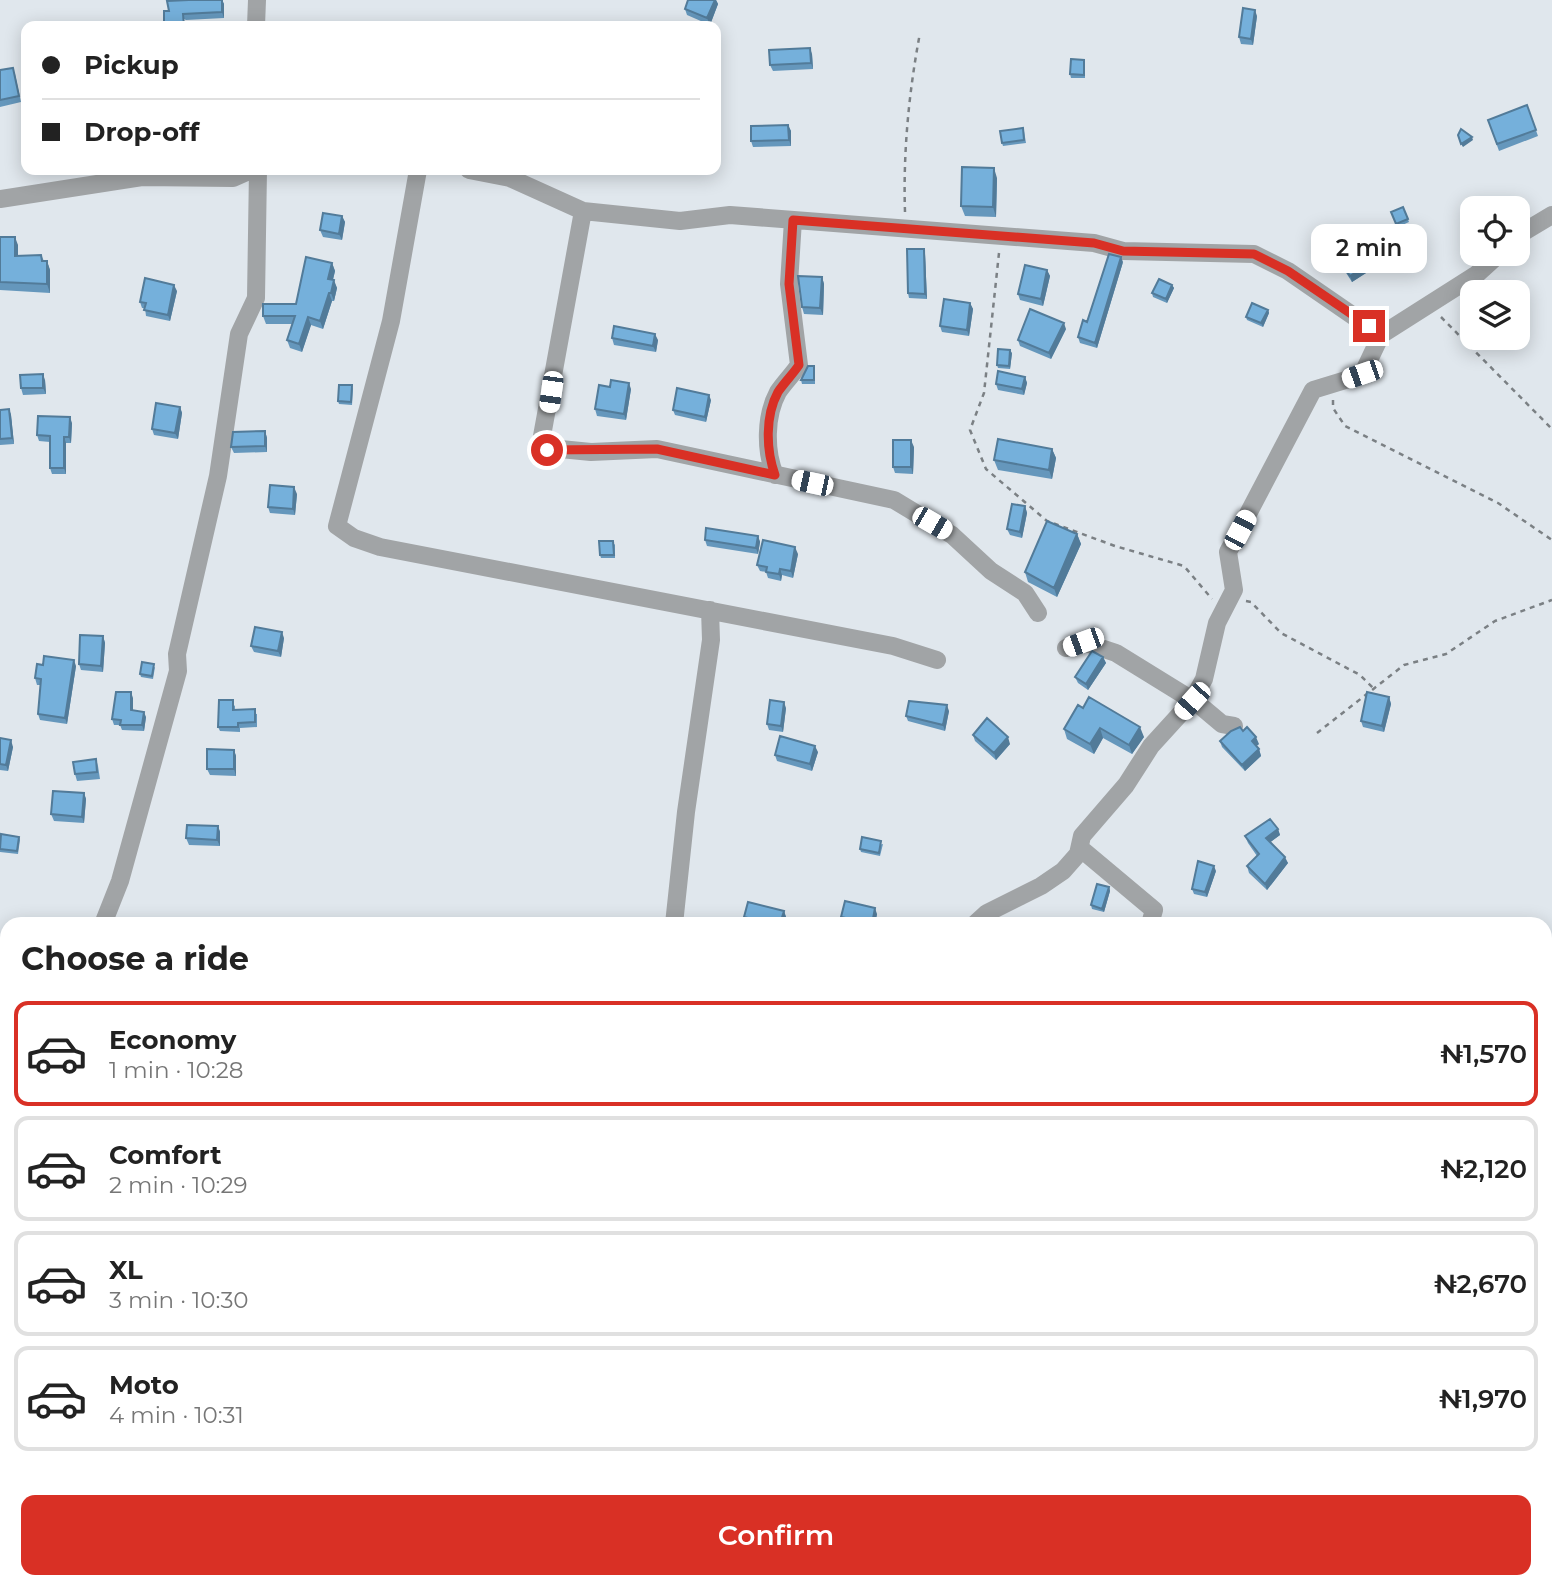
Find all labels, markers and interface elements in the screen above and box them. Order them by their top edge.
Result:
text: Pickup [84,49,179,81]
text: Drop-off [84,116,199,148]
map controls [1460,196,1530,350]
button: locate [1460,196,1530,266]
callout: 2 min [1311,224,1427,274]
text: 2 min [1336,234,1402,262]
button: layers [1460,280,1530,350]
route end [1353,310,1385,342]
car [1339,357,1386,391]
car [538,370,565,414]
route start [531,434,563,466]
car [790,468,835,498]
car [909,503,956,543]
car [1221,507,1260,553]
car [1060,625,1107,659]
car [1171,678,1214,724]
text: Choose a ride [21,939,249,978]
icon: car [25,1022,88,1085]
text: Economy [109,1024,236,1056]
text: ₦1,570 [1440,1038,1527,1070]
text: 1 min · 10:28 [109,1056,243,1084]
icon: car [25,1137,88,1200]
text: Comfort [109,1139,221,1171]
text: ₦2,120 [1440,1153,1527,1185]
text: 2 min · 10:29 [109,1171,248,1199]
icon: car [25,1252,88,1315]
text: XL [109,1254,143,1286]
text: ₦2,670 [1434,1268,1527,1300]
text: 3 min · 10:30 [109,1286,249,1314]
icon: car [25,1367,88,1430]
text: Moto [109,1369,179,1401]
text: ₦1,970 [1439,1383,1527,1415]
text: 4 min · 10:31 [109,1401,244,1429]
button: Confirm [21,1495,1531,1575]

